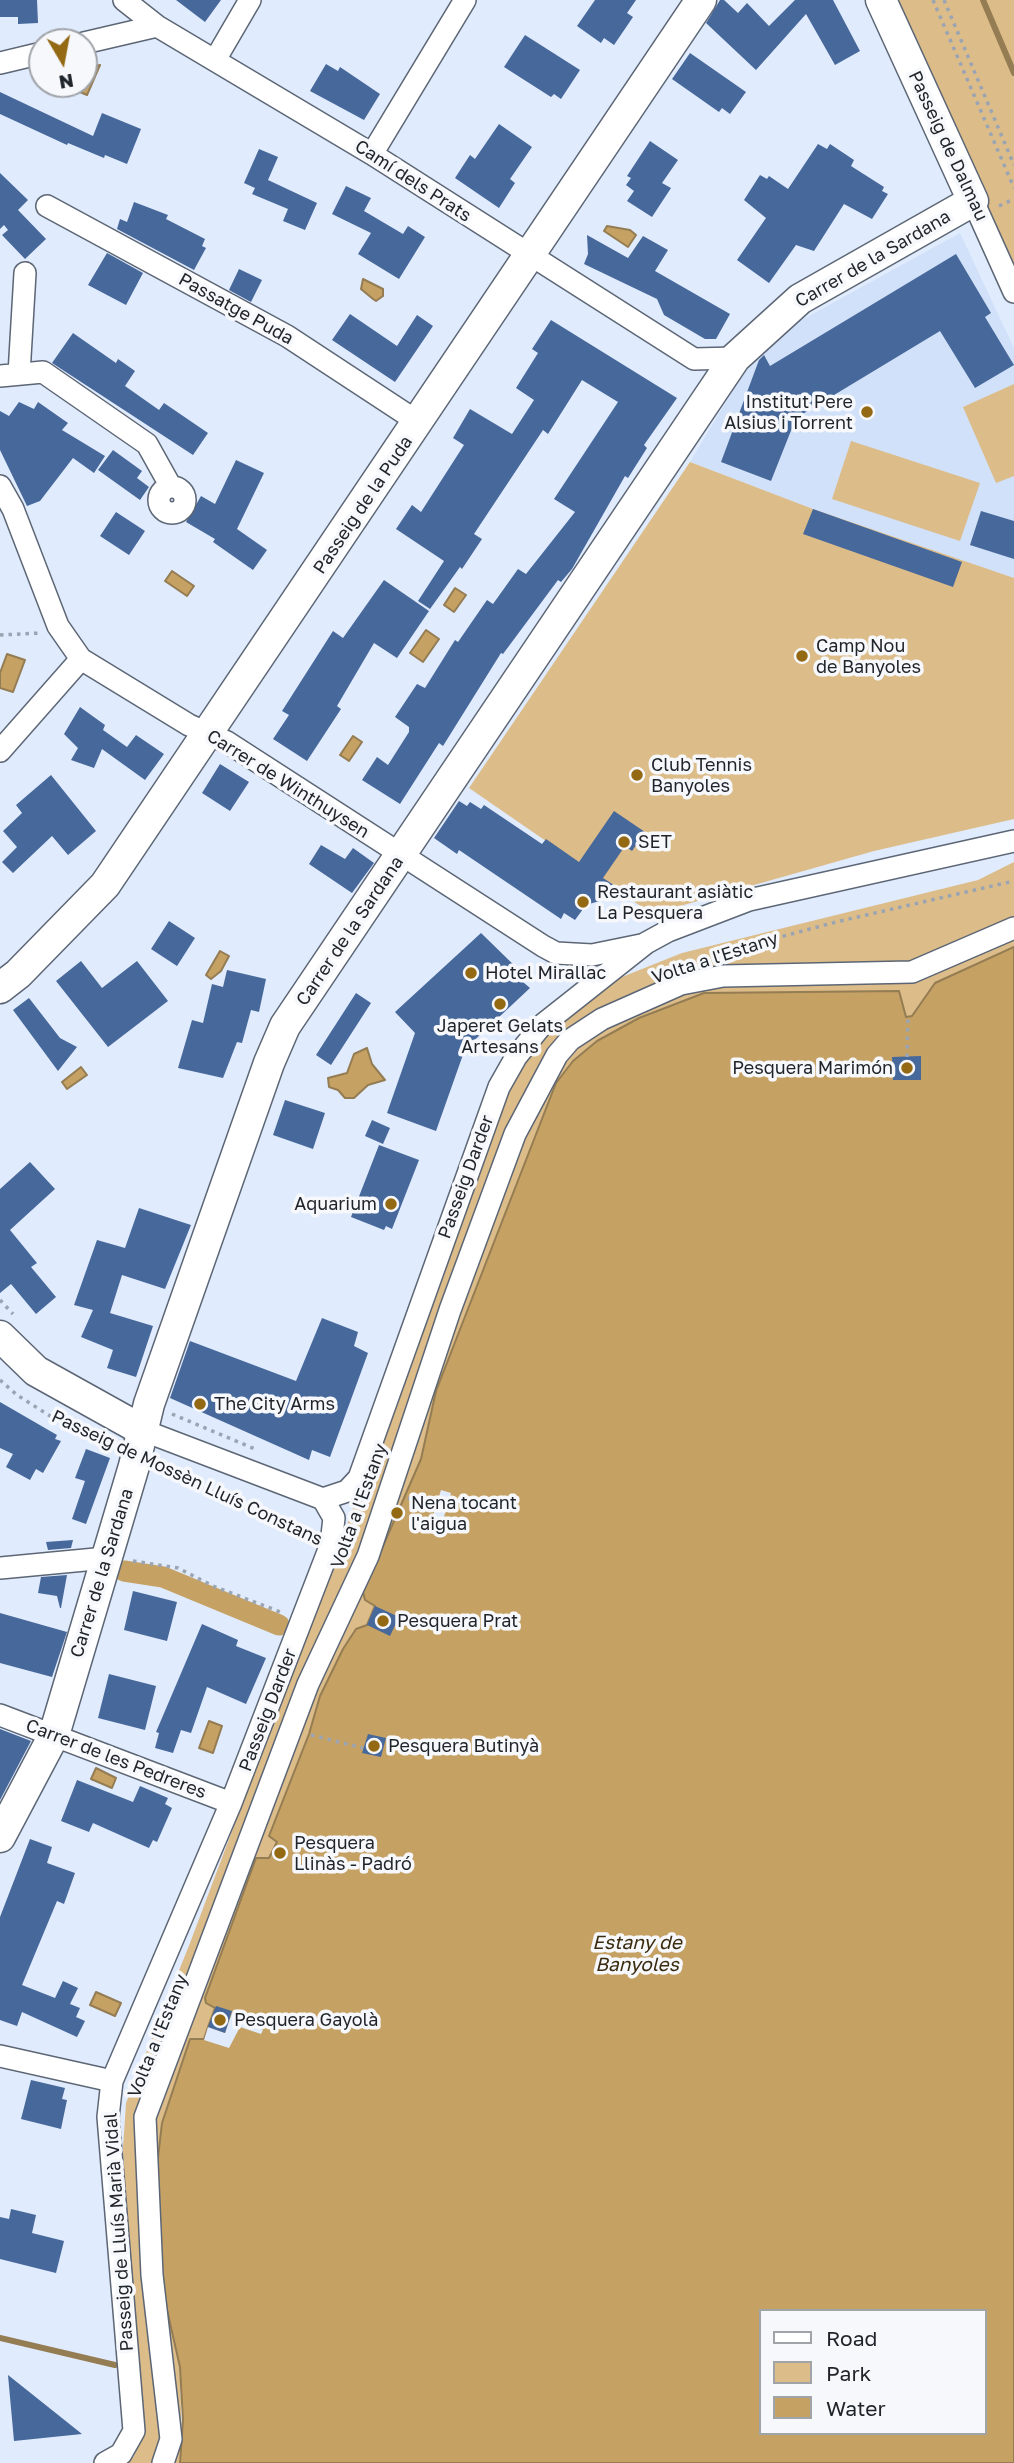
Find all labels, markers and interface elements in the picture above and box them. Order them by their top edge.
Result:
north arrow [28,28,98,98]
street label: Passeig de Dalmau [904,67,992,225]
text: N [57,70,76,95]
street label: Camí dels Prats [351,135,475,227]
street label: Carrer de la Sardana [792,206,954,312]
street label: Passatge Puda [175,269,297,349]
place label: Institut Pere Alsius i Torrent [724,391,853,434]
marker: Institut Pere Alsius i Torrent [859,404,875,420]
street label: Passeig de la Puda [309,432,417,578]
place label: Camp Nou de Banyoles [816,635,921,678]
marker: Camp Nou de Banyoles [794,648,810,664]
street label: Carrer de Winthuysen [203,725,373,843]
place label: Club Tennis Banyoles [651,754,752,796]
marker: Club Tennis Banyoles [629,767,645,783]
place label: SET [638,831,672,853]
marker: SET [616,834,632,850]
street label: Carrer de la Sardana [292,852,408,1010]
place label: Restaurant asiàtic La Pesquera [597,881,753,924]
marker: Restaurant asiàtic La Pesquera [575,894,591,910]
street label: Volta a l'Estany [649,927,781,989]
place label: Hotel Mirallac [485,962,606,984]
marker: Hotel Mirallac [463,965,479,981]
marker: Japeret Gelats Artesans [492,996,508,1012]
place label: Japeret Gelats Artesans [437,1015,563,1058]
place label: Pesquera Marimón [732,1057,893,1079]
marker: Pesquera Marimón [899,1060,915,1076]
street label: Passeig Darder [434,1112,498,1242]
place label: Aquarium [294,1193,377,1215]
marker: Aquarium [383,1196,399,1212]
place label: The City Arms [214,1393,335,1415]
marker: The City Arms [192,1396,208,1412]
street label: Passeig de Mossèn Lluís Constans [48,1406,326,1550]
street label: Volta a l'Estany [326,1441,392,1571]
street label: Carrer de la Sardana [66,1486,138,1660]
place label: Nena tocant l'aigua [411,1492,517,1534]
marker: Nena tocant l'aigua [389,1505,405,1521]
place label: Pesquera Prat [397,1610,518,1632]
marker: Pesquera Prat [375,1613,391,1629]
street label: Passeig Darder [235,1646,301,1774]
street label: Carrer de les Pedreres [23,1715,209,1803]
place label: Pesquera Butinyà [388,1735,539,1757]
marker: Pesquera Butinyà [366,1738,382,1754]
place label: Pesquera Llinàs - Padró [294,1832,412,1874]
marker: Pesquera Llinàs - Padró [272,1845,288,1861]
water label: Estany de Banyoles [592,1932,682,1976]
street label: Volta a l'Estany [123,1971,193,2101]
place label: Pesquera Gayolà [234,2009,378,2031]
marker: Pesquera Gayolà [212,2012,228,2028]
street label: Passeig de Lluís Marià Vidal [100,2112,138,2352]
legend [758,2309,986,2435]
text: Road [826,2325,877,2351]
text: Park [826,2360,871,2386]
text: Water [826,2395,886,2421]

